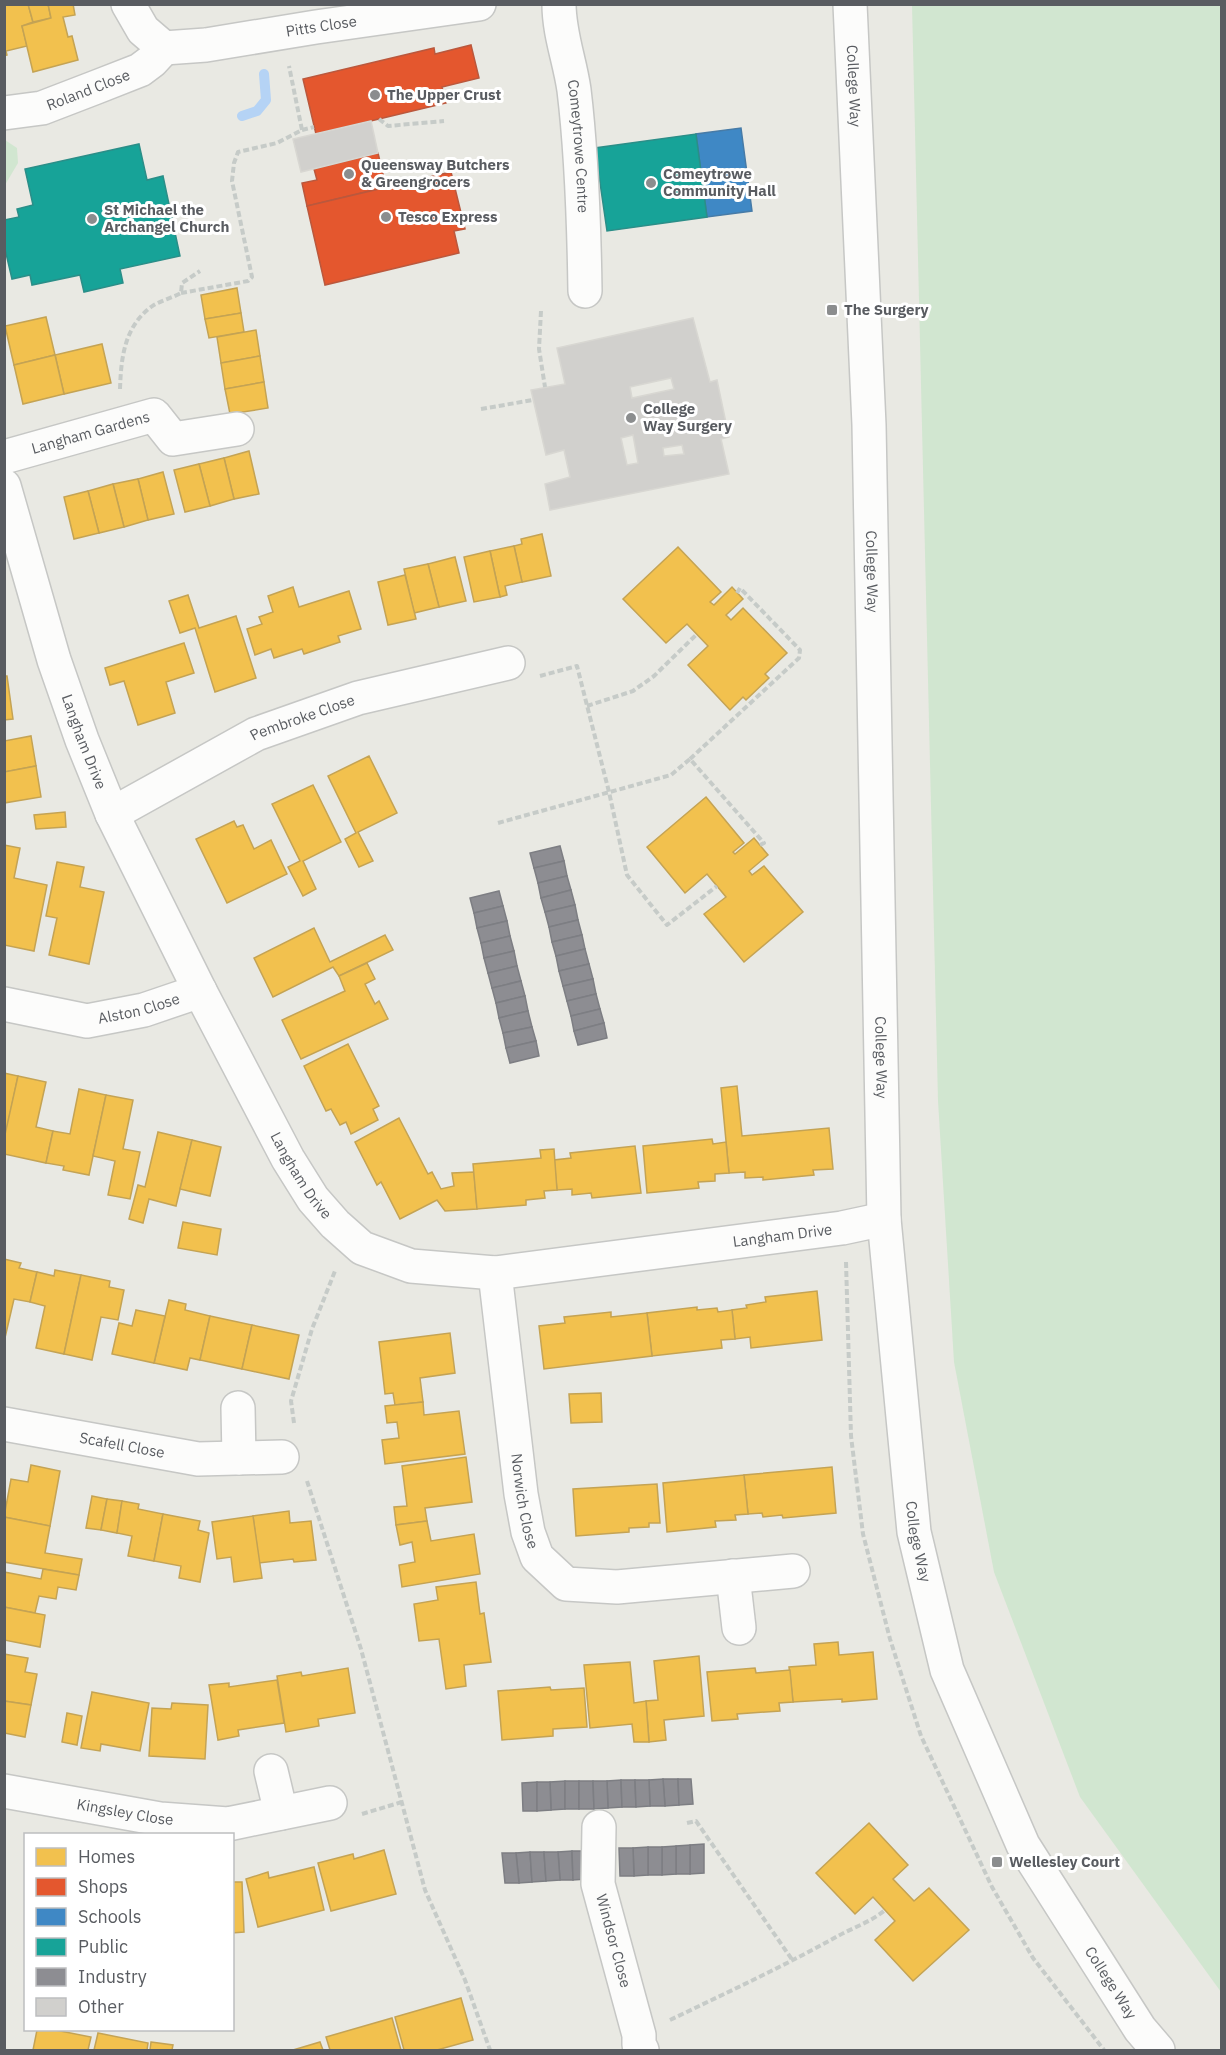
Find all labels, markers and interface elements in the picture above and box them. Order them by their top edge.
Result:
street label: Pitts Close [284,11,358,41]
street label: College Way [843,44,866,128]
street label: Roland Close [44,65,133,114]
street label: Comeytrowe Centre [563,78,593,213]
place label: The Upper Crust [387,85,502,104]
marker: The Upper Crust [368,88,382,102]
place label: Queensway Butchers & Greengrocers [361,155,510,191]
place label: Comeytrowe Community Hall [663,164,776,200]
marker: Queensway Butchers & Greengrocers [342,167,356,181]
marker: Comeytrowe Community Hall [644,176,658,190]
place label: St Michael the Archangel Church [104,200,229,236]
place label: Tesco Express [398,207,498,226]
marker: Tesco Express [379,210,393,224]
marker: St Michael the Archangel Church [85,212,99,226]
place label: The Surgery [844,300,929,319]
marker: The Surgery [825,303,839,317]
place label: College Way Surgery [643,399,732,435]
street label: Langham Gardens [29,407,152,458]
marker: College Way Surgery [624,411,638,425]
street label: College Way [862,530,883,613]
street label: Pembroke Close [246,690,357,745]
street label: Langham Drive [58,692,111,792]
street label: Alston Close [96,989,182,1028]
street label: College Way [871,1016,892,1099]
street label: Langham Drive [267,1129,336,1223]
street label: Langham Drive [732,1219,833,1251]
street label: Scafell Close [78,1428,166,1462]
street label: Norwich Close [507,1452,543,1551]
street label: College Way [902,1500,936,1584]
street label: Kingsley Close [75,1794,174,1829]
legend [24,1833,234,2031]
text: Homes [78,1845,135,1868]
place label: Wellesley Court [1009,1852,1120,1871]
marker: Wellesley Court [990,1855,1004,1869]
text: Shops [78,1875,128,1898]
street label: Windsor Close [592,1892,636,1990]
text: Schools [78,1905,142,1928]
text: Public [78,1935,128,1958]
street label: College Way [1081,1943,1141,2023]
text: Industry [78,1965,147,1988]
text: Other [78,1995,124,2018]

